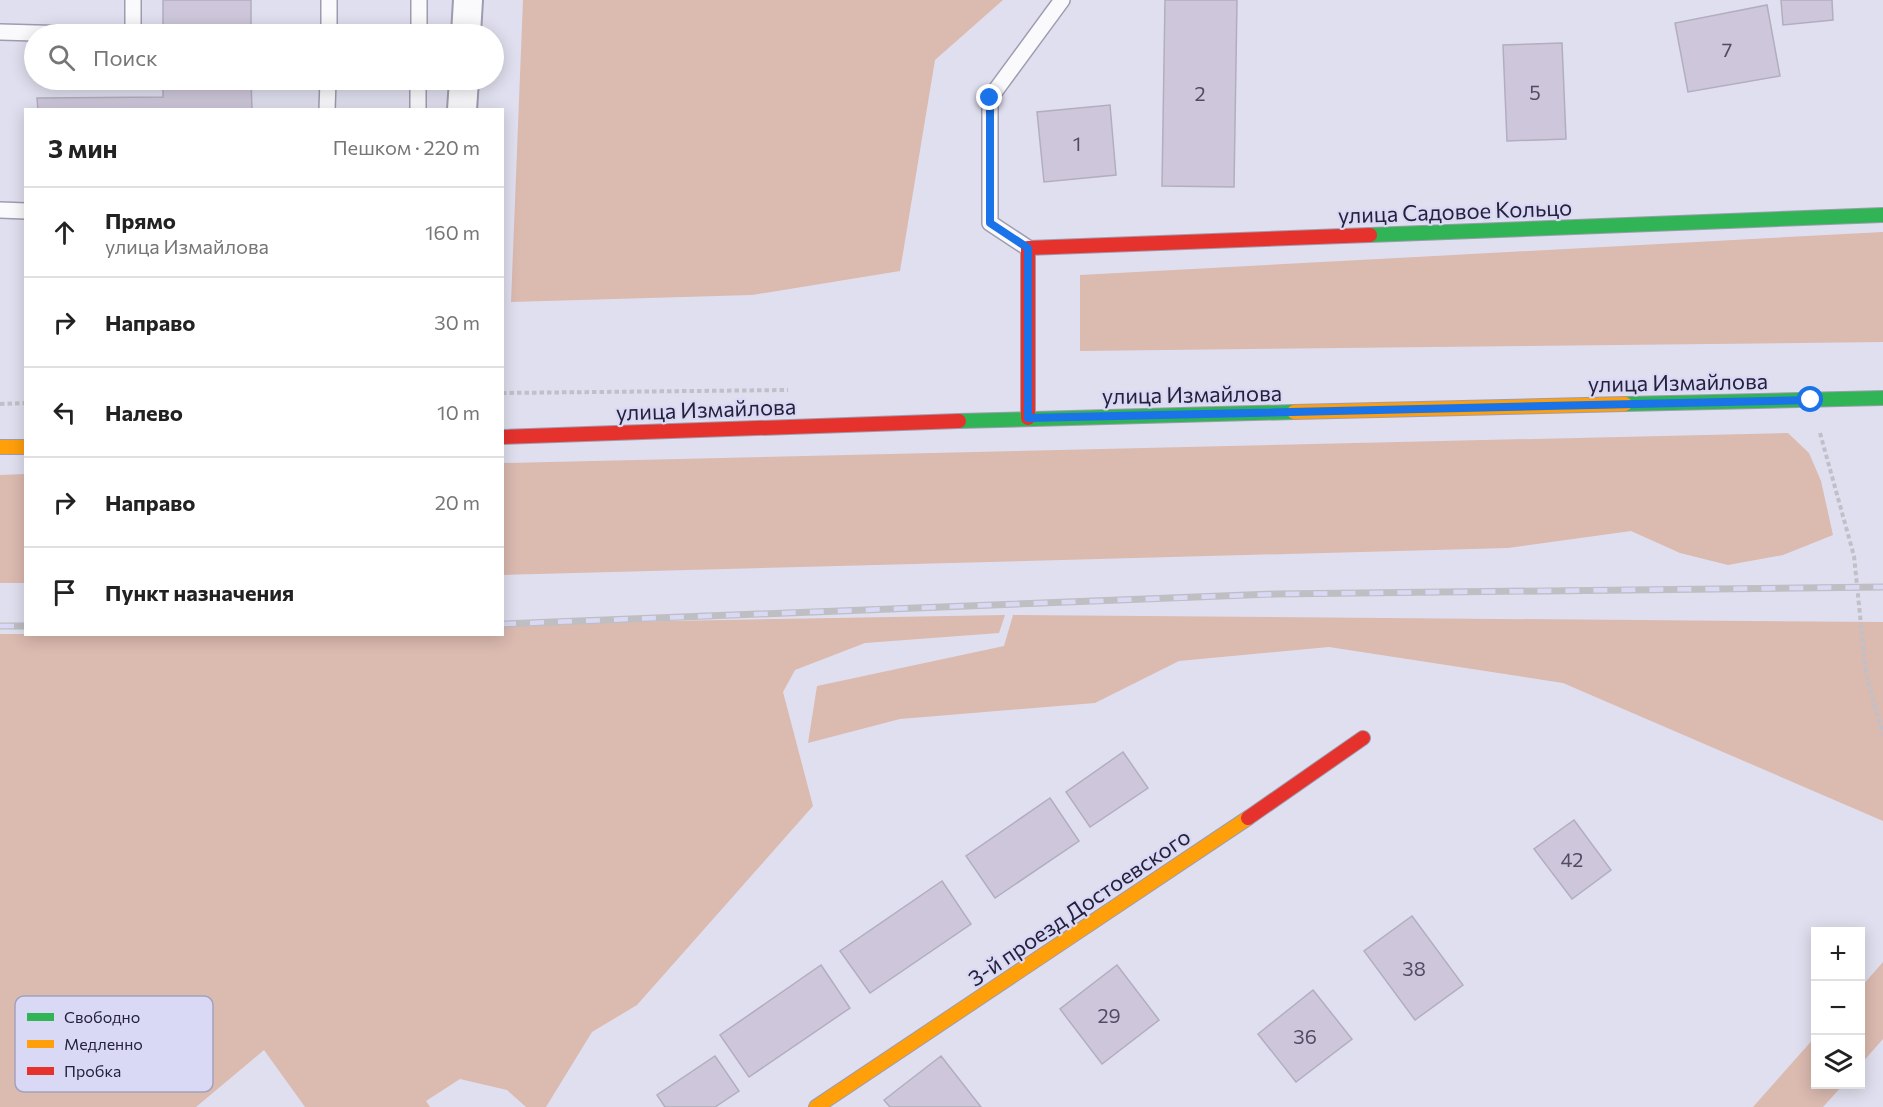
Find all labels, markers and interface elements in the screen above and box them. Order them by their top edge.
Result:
search box [24,24,504,90]
house number: 7 [1722,37,1732,61]
icon: search [45,41,78,74]
text: Поиск [93,44,158,71]
house number: 5 [1529,80,1541,104]
house number: 2 [1194,81,1206,105]
route end [976,84,1002,110]
house number: 1 [1073,131,1081,155]
text: 3 мин [48,132,118,163]
text: Пешком · 220 m [333,135,480,159]
street label: улица Садовое Кольцо [1337,193,1573,229]
text: Прямо [105,207,176,234]
icon: ahead [48,216,81,249]
text: 160 m [425,220,480,244]
text: улица Измайлова [105,234,269,258]
icon: right [48,306,81,339]
text: Направо [105,309,195,336]
text: 30 m [434,310,480,334]
street label: улица Измайлова [1588,367,1768,397]
street label: улица Измайлова [1102,379,1282,409]
route start [1797,386,1823,412]
street label: улица Измайлова [615,392,797,426]
icon: left [48,396,81,429]
text: Налево [105,399,183,426]
text: 10 m [437,400,480,424]
icon: right [48,486,81,519]
text: Направо [105,489,195,516]
text: 20 m [435,490,480,514]
icon: arrive [48,576,81,609]
text: Пункт назначения [105,579,294,606]
street label: 3-й проезд Достоевского [963,822,1195,992]
house number: 42 [1561,847,1583,871]
map controls [1811,927,1865,1089]
button: + [1811,927,1865,981]
house number: 38 [1402,956,1426,980]
button: − [1811,981,1865,1035]
legend [15,996,213,1092]
house number: 29 [1097,1003,1121,1027]
text: Свободно [64,1007,140,1026]
house number: 36 [1293,1024,1317,1048]
text: Медленно [64,1034,143,1053]
button: layers [1811,1035,1865,1089]
text: Пробка [64,1061,121,1080]

